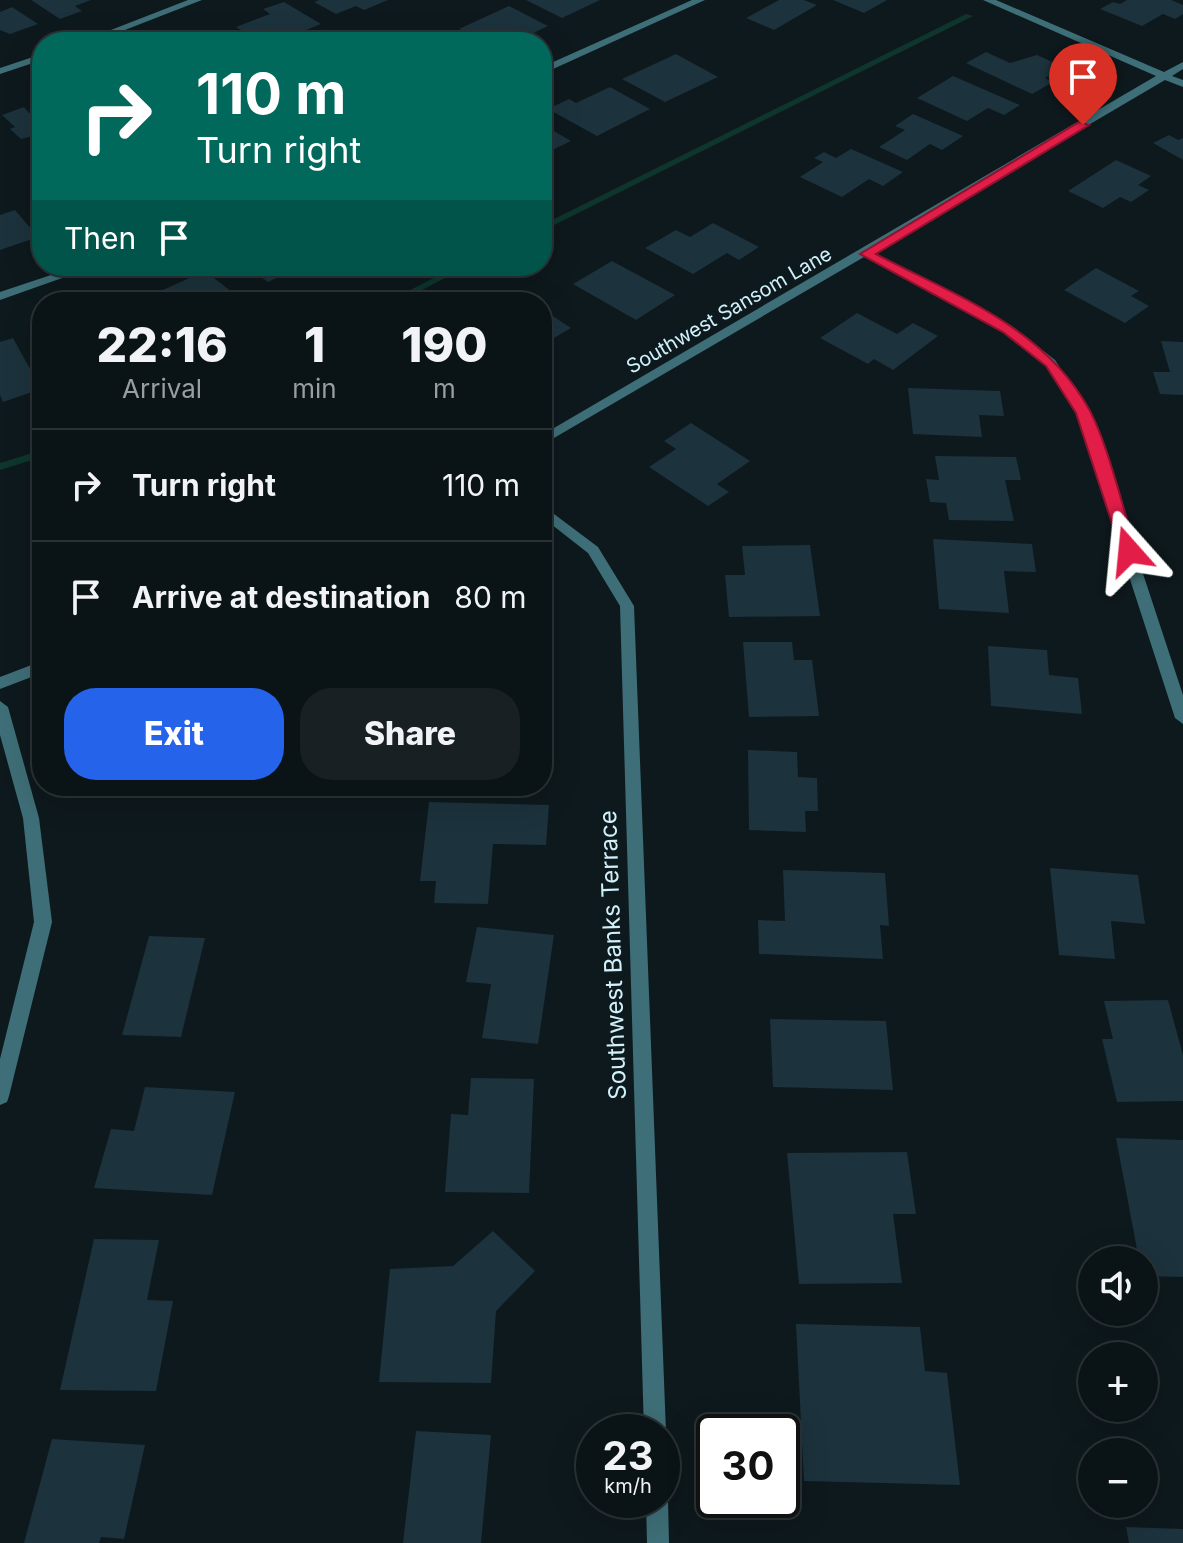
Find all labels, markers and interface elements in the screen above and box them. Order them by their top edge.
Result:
pin [1049,43,1117,125]
icon: arrive [1061,55,1105,99]
text: 110 m [196,60,346,128]
icon: right [64,64,168,168]
text: Turn right [196,128,361,172]
icon: arrive [152,216,196,260]
text: Then [64,220,136,256]
street label: Southwest Sansom Lane [622,241,836,379]
text: 22:16 [97,315,228,374]
text: 1 [304,315,325,374]
text: 190 [401,315,487,374]
text: Arrival [122,373,202,404]
text: min [292,373,337,404]
text: m [433,373,456,404]
icon: right [64,463,108,507]
text: Turn right [132,467,276,503]
text: 110 m [442,467,520,503]
position arrow [1087,509,1171,593]
icon: arrive [64,575,108,619]
text: Arrive at destination [132,579,430,615]
text: 80 m [454,579,527,615]
button: Exit [64,688,284,780]
button: Share [300,688,520,780]
street label: Southwest Banks Terrace [593,810,632,1100]
map controls [1078,1246,1158,1518]
button: sound [1078,1246,1158,1326]
button: + [1078,1342,1158,1422]
speed limit sign: 30 [696,1414,800,1518]
text: 23 [602,1431,654,1480]
button: − [1078,1438,1158,1518]
text: km/h [604,1474,652,1498]

